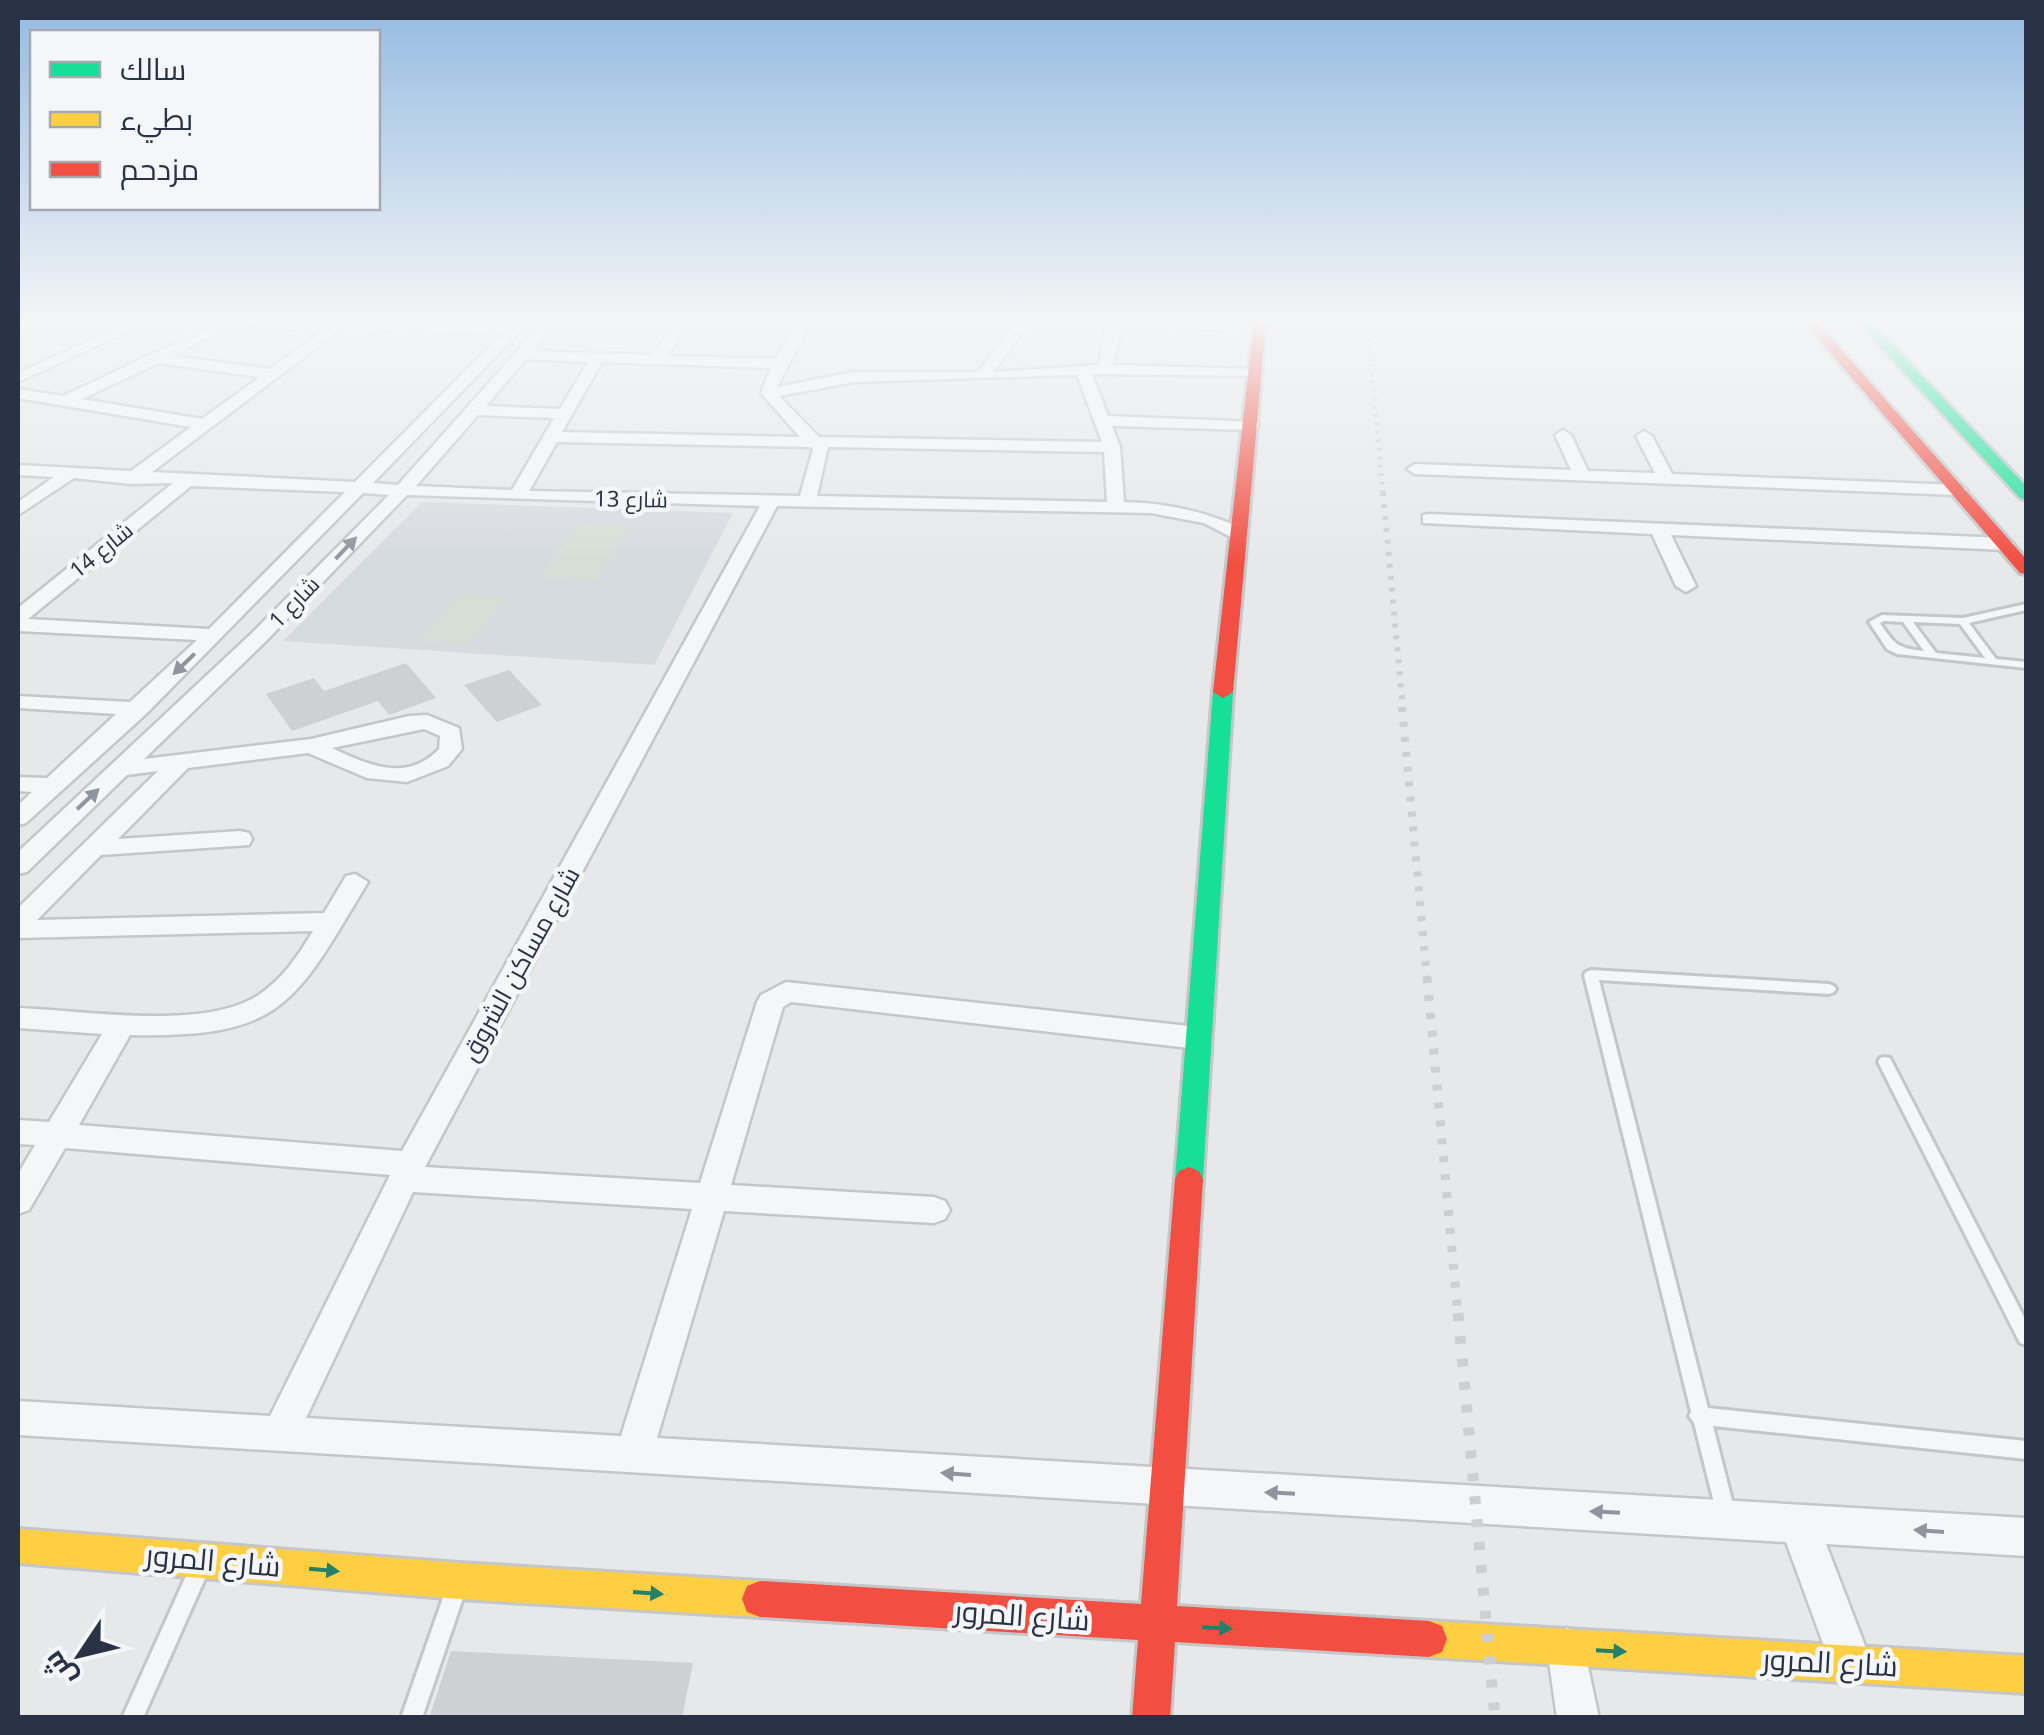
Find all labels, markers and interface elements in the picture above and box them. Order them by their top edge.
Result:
legend [30,30,380,210]
text: سالك [120,48,186,89]
text: بطيء [120,98,193,143]
text: مزدحم [120,148,199,190]
street label: شارع 13 [594,482,668,515]
street label: شارع 14 [62,514,139,585]
one-way arrow [334,536,357,560]
street label: شارع 1 [261,569,326,634]
one-way arrow [172,652,196,676]
one-way arrow [76,788,100,811]
street label: شارع مساكن الشروق [452,860,587,1067]
one-way arrow [939,1466,971,1482]
one-way arrow [1264,1485,1296,1501]
one-way arrow [1588,1503,1620,1519]
one-way arrow [1913,1522,1945,1538]
street label: شارع المرور [142,1533,283,1587]
one-way arrow [309,1563,340,1579]
one-way arrow [633,1585,665,1601]
street label: شارع المرور [951,1589,1091,1641]
north arrow [30,1605,130,1705]
one-way arrow [1202,1620,1234,1636]
street label: شارع المرور [1759,1637,1899,1687]
one-way arrow [1596,1643,1628,1659]
text: ش [33,1644,85,1696]

